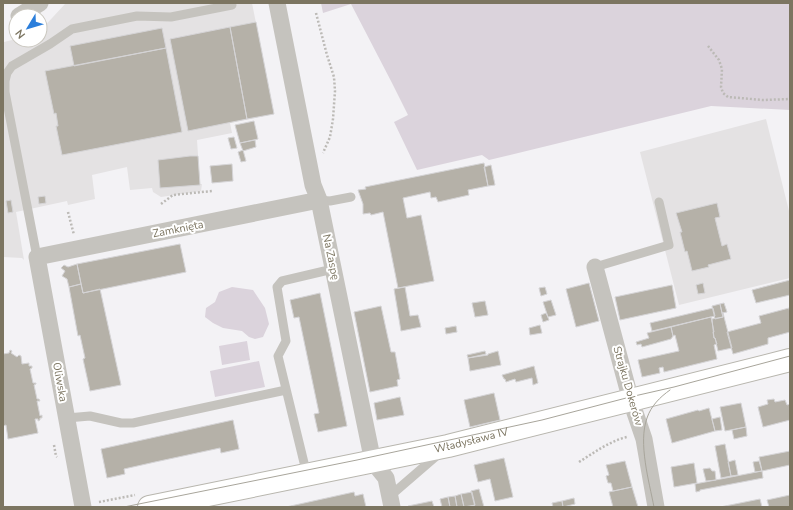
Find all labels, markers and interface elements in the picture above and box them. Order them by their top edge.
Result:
north arrow [8,8,48,48]
text: N [12,26,29,42]
street label: Zamknięta [151,217,205,241]
street label: Na Zaspę [319,233,343,281]
street label: Strajku Dokerów [609,344,647,428]
street label: Oliwska [49,361,71,403]
street label: Władysława IV [433,424,510,456]

